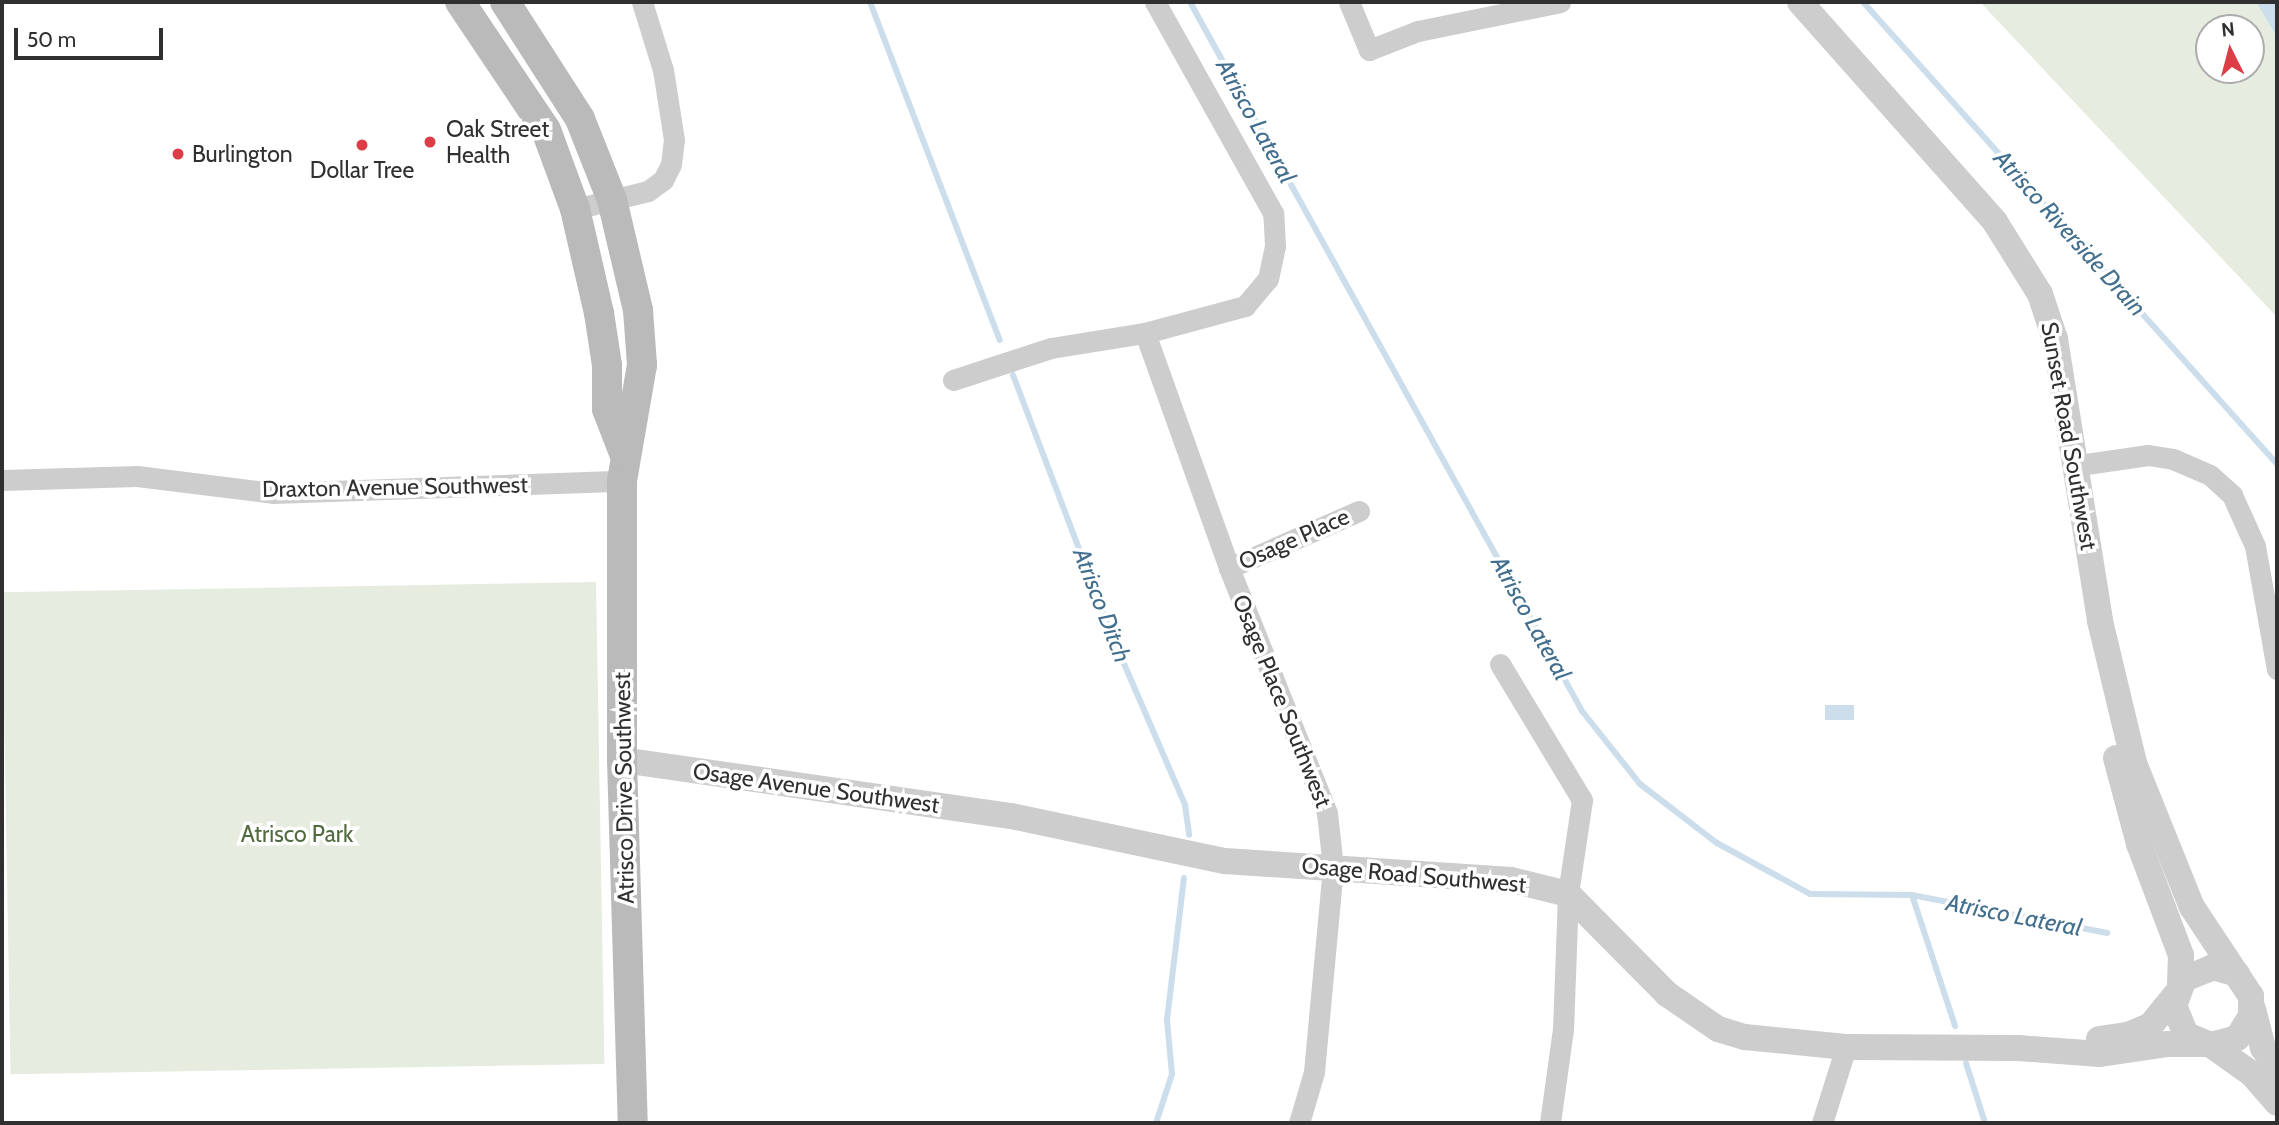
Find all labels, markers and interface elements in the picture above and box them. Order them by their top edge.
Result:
scale bar [18,14,166,58]
north arrow [2195,14,2265,84]
text: N [2220,17,2236,42]
text: 50 m [27,27,76,52]
water label: Atrisco Lateral [1210,54,1302,188]
place label: Oak Street Health [446,115,549,169]
marker: Oak Street Health [420,132,440,152]
marker: Dollar Tree [354,137,370,153]
place label: Burlington [192,140,293,168]
water label: Atrisco Riverside Drain [1988,144,2152,322]
marker: Burlington [170,146,186,162]
place label: Dollar Tree [310,156,414,184]
street label: Sunset Road Southwest [2035,320,2103,552]
street label: Draxton Avenue Southwest [262,471,528,503]
street label: Osage Place [1234,502,1354,576]
water label: Atrisco Ditch [1067,544,1137,666]
water label: Atrisco Lateral [1485,551,1577,685]
street label: Osage Place Southwest [1227,591,1337,811]
street label: Atrisco Drive Southwest [608,672,640,904]
street label: Osage Avenue Southwest [691,757,941,819]
park label: Atrisco Park [241,820,353,848]
street label: Osage Road Southwest [1301,851,1527,899]
water label: Atrisco Lateral [1944,888,2084,942]

